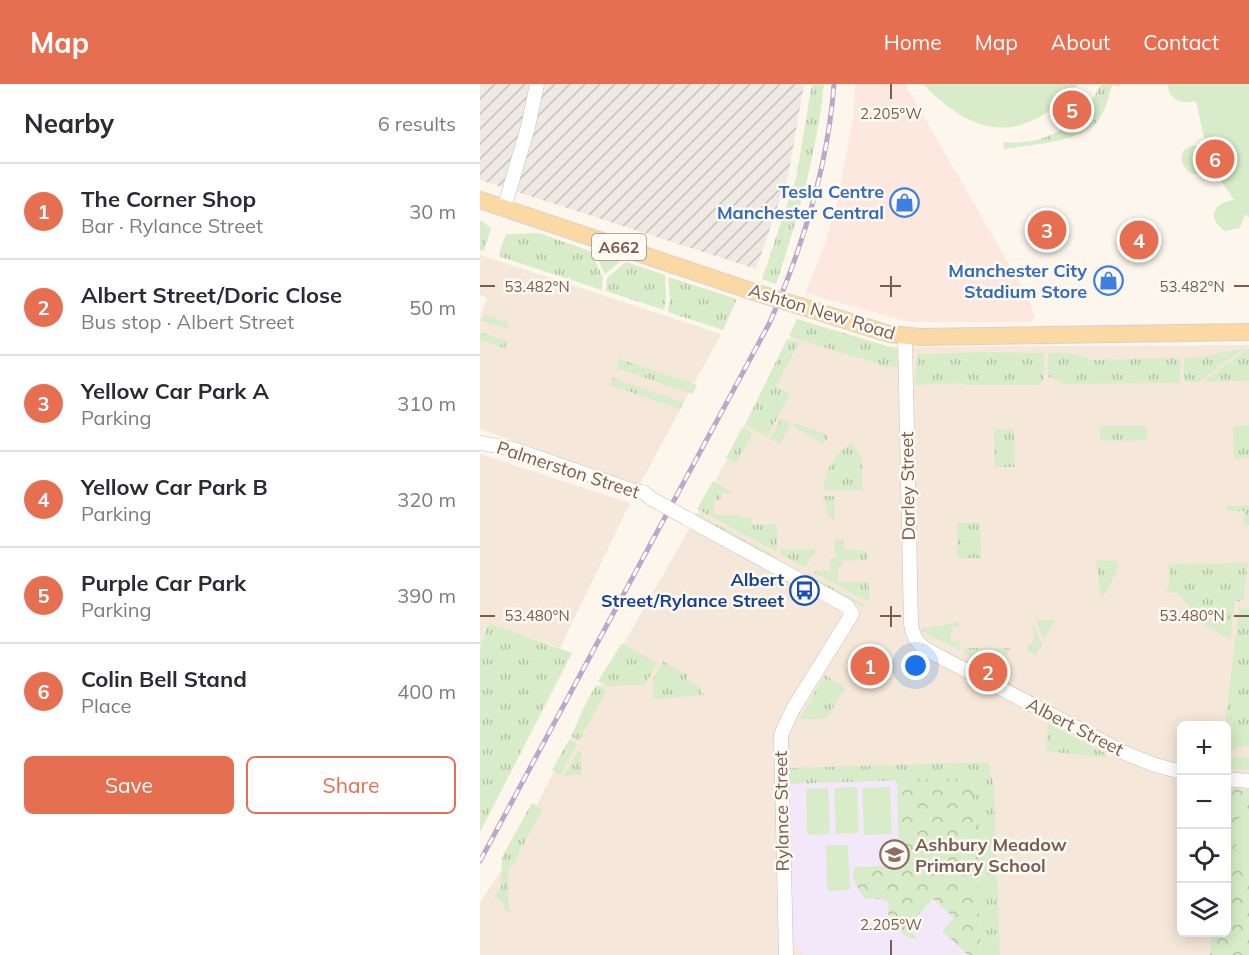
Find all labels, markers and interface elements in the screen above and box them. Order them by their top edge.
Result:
text: Map [30,25,89,60]
text: Home [884,29,942,55]
text: Map [975,29,1018,55]
text: About [1051,29,1110,55]
text: Contact [1143,29,1219,55]
pin: 5 [1052,87,1092,132]
text: 2.205°W [860,104,922,123]
text: Nearby [24,107,114,140]
text: 6 results [378,111,456,136]
pin: 6 [1196,136,1234,182]
place label: Tesla Centre Manchester Central [717,180,884,224]
text: The Corner Shop [81,185,256,213]
shop icon: Tesla Centre Manchester Central [889,186,921,218]
text: 1 [38,199,50,224]
text: 30 m [409,199,456,224]
pin: 3 [1028,208,1066,252]
text: Bar · Rylance Street [81,213,263,238]
pin: 4 [1120,218,1158,262]
road number: A662 [592,234,646,260]
place label: Manchester City Stadium Store [948,259,1087,303]
shop icon: Manchester City Stadium Store [1092,265,1124,297]
text: 53.482°N [504,277,570,296]
text: 53.482°N [1159,277,1225,296]
street label: Ashton New Road [746,278,898,345]
text: Albert Street/Doric Close [81,281,342,309]
text: 2 [38,295,50,320]
text: 50 m [409,295,456,320]
text: Bus stop · Albert Street [81,309,294,334]
text: Yellow Car Park A [81,377,269,405]
text: 3 [38,391,50,416]
text: 310 m [397,391,456,416]
text: Parking [81,405,152,430]
street label: Darley Street [895,431,920,541]
street label: Palmerston Street [494,436,642,503]
text: Yellow Car Park B [81,473,268,501]
text: 4 [38,487,50,512]
text: 320 m [397,487,456,512]
text: Parking [81,501,152,526]
place label: Albert Street/Rylance Street [601,568,784,612]
text: Purple Car Park [81,569,246,597]
bus stop icon: Albert Street/Rylance Street [789,574,821,606]
text: 5 [38,583,50,608]
text: 390 m [397,583,456,608]
text: Parking [81,597,152,622]
text: 53.480°N [504,606,570,625]
text: 53.480°N [1159,606,1225,625]
pin: 1 [850,644,890,688]
pin: 2 [968,650,1008,694]
your location [901,651,930,680]
text: Colin Bell Stand [81,665,247,693]
text: 6 [38,679,50,704]
text: 400 m [397,679,456,704]
street label: Albert Street [1023,692,1128,761]
text: Place [81,693,131,718]
map controls [1177,721,1231,937]
button: + [1177,721,1231,775]
street label: Rylance Street [769,750,794,872]
button: Save [24,756,234,814]
button: Share [246,756,456,814]
button: − [1177,775,1231,829]
button: locate [1177,829,1231,883]
place label: Ashbury Meadow Primary School [915,833,1067,877]
school or university icon: Ashbury Meadow Primary School [878,839,910,871]
button: layers [1177,883,1231,937]
text: 2.205°W [860,915,922,934]

